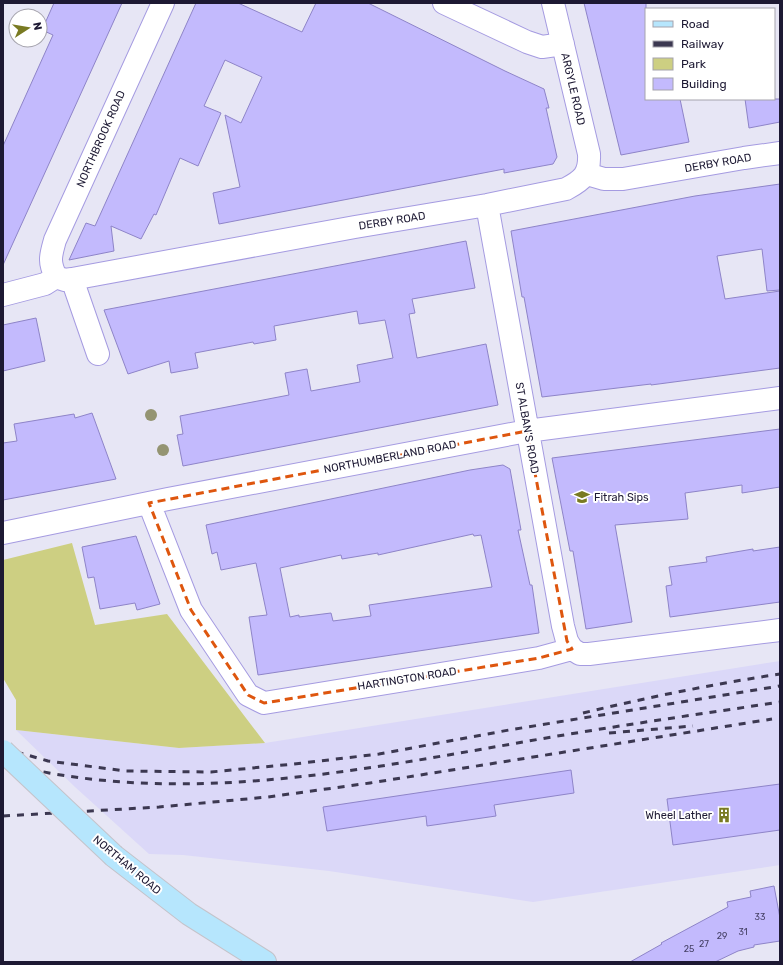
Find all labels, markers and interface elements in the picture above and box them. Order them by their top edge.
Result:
north arrow [8,8,48,48]
legend [645,8,775,100]
text: Road [681,17,709,31]
text: N [30,21,44,31]
text: Railway [681,37,724,51]
street label: ARGYLE ROAD [558,52,588,126]
text: Park [681,57,707,71]
text: Building [681,77,727,91]
street label: NORTHBROOK ROAD [74,89,128,189]
street label: DERBY ROAD [684,151,752,175]
street label: DERBY ROAD [358,209,426,233]
street label: ST ALBAN'S ROAD [513,381,541,475]
street label: NORTHUMBERLAND ROAD [322,438,458,476]
school or university icon: Fitrah Sips [573,488,591,506]
place label: Fitrah Sips [594,491,649,504]
street label: HARTINGTON ROAD [357,665,457,693]
building icon: Wheel Lather [715,806,733,824]
place label: Wheel Lather [645,809,713,822]
street label: NORTHAM ROAD [90,833,164,897]
house number: 33 [755,912,765,922]
house number: 31 [738,927,748,937]
house number: 29 [717,931,727,941]
house number: 27 [699,939,709,949]
house number: 25 [684,944,694,954]

